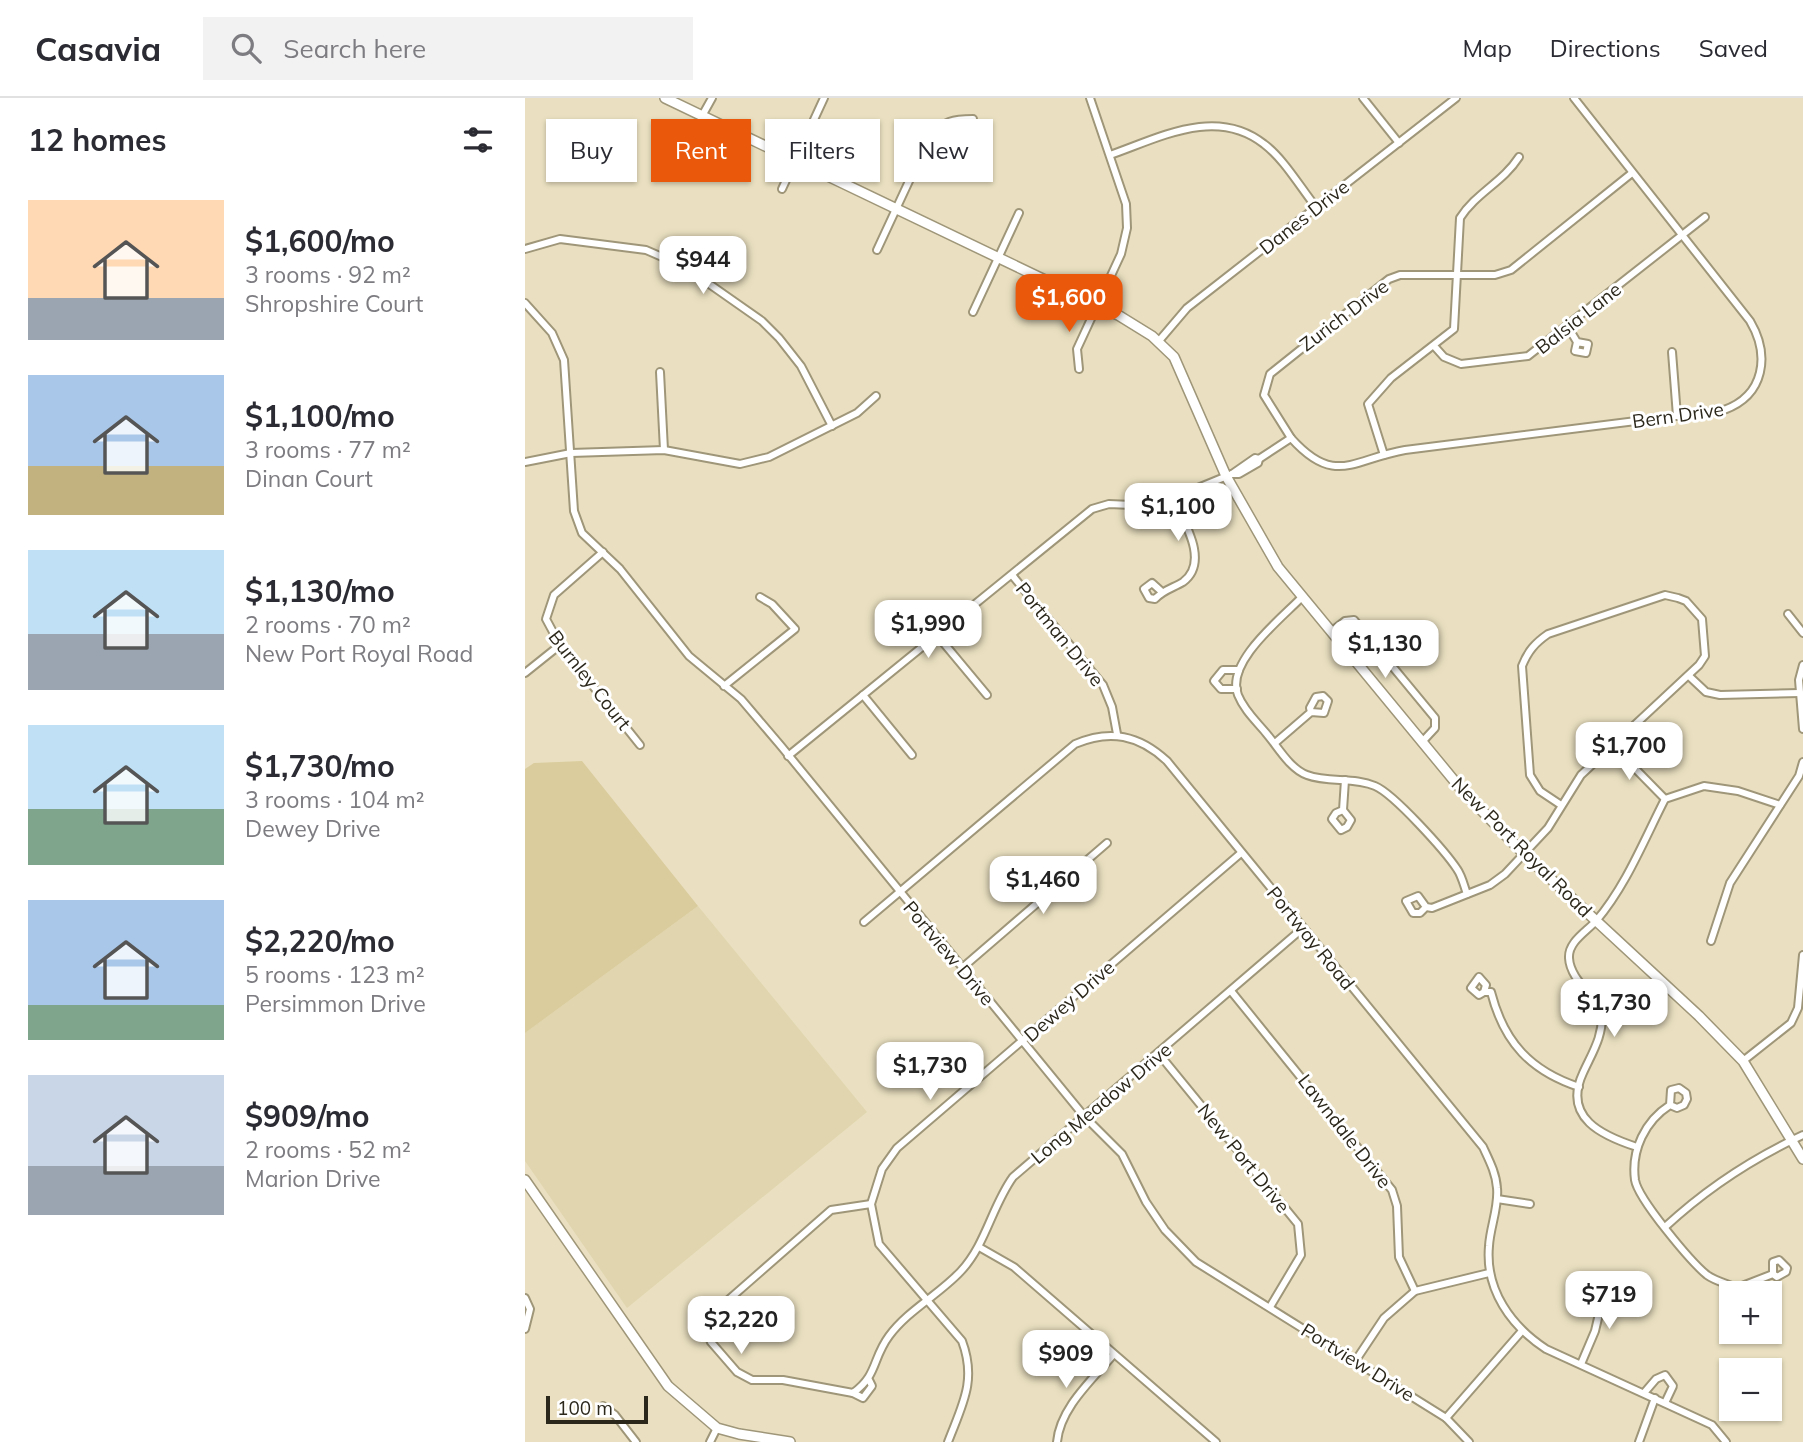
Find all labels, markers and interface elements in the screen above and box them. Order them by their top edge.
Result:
search box [203,17,693,80]
text: Casavia [35,28,161,69]
icon: search [227,29,265,67]
text: Search here [283,32,426,65]
text: Map [1462,33,1512,63]
text: Directions [1550,33,1661,63]
text: Saved [1699,33,1768,63]
chip: Buy [546,119,637,182]
chip: Rent [651,119,751,182]
chip: Filters [765,119,880,182]
chip: New [894,119,993,182]
text: 12 homes [28,121,167,159]
icon: filters [459,121,497,159]
street label: Danes Drive [1254,175,1354,259]
text: $1,600/mo [245,222,395,260]
icon: home [84,228,168,312]
pin: $944 [662,236,744,296]
text: $944 [675,244,731,273]
text: 3 rooms · 92 m² [245,260,411,289]
pin: $1,600 [1012,274,1126,334]
street label: Zurich Drive [1295,274,1393,356]
street label: Balsia Lane [1530,277,1626,359]
text: $1,600 [1032,282,1106,311]
text: Shropshire Court [245,289,423,318]
text: $1,100/mo [245,397,395,435]
street label: Bern Drive [1631,397,1725,433]
icon: home [84,403,168,487]
text: 3 rooms · 77 m² [245,435,411,464]
text: Dinan Court [245,464,373,493]
pin: $1,100 [1121,484,1235,543]
text: $1,100 [1141,491,1215,520]
text: $1,130/mo [245,572,395,610]
street label: Portman Drive [1011,577,1109,691]
icon: home [84,578,168,662]
pin: $1,990 [871,601,985,660]
text: $1,990 [891,608,965,637]
text: 2 rooms · 70 m² [245,610,411,639]
pin: $1,130 [1328,620,1442,680]
street label: Burnley Court [544,625,637,735]
text: $1,130 [1348,628,1422,657]
text: New Port Royal Road [245,639,473,668]
pin: $1,700 [1572,722,1686,782]
text: $1,700 [1592,730,1666,759]
text: $1,730/mo [245,747,395,785]
icon: home [84,753,168,837]
street label: New Port Royal Road [1447,772,1597,922]
text: 3 rooms · 104 m² [245,785,425,814]
text: Dewey Drive [245,814,381,843]
pin: $1,460 [986,856,1100,916]
text: $1,460 [1006,864,1080,893]
street label: Portway Road [1262,881,1360,995]
street label: Portview Drive [898,896,1000,1010]
text: $2,220/mo [245,922,395,960]
icon: home [84,928,168,1012]
street label: Dewey Drive [1019,955,1119,1047]
text: 5 rooms · 123 m² [245,960,425,989]
pin: $1,730 [1557,979,1671,1039]
text: $1,730 [1577,987,1651,1016]
text: Persimmon Drive [245,989,426,1018]
street label: Long Meadow Drive [1026,1037,1176,1169]
pin: $1,730 [873,1042,987,1102]
text: $1,730 [893,1050,967,1079]
street label: Lawndale Drive [1293,1069,1397,1193]
text: $909/mo [245,1097,369,1135]
street label: New Port Drive [1193,1099,1295,1217]
icon: home [84,1103,168,1187]
text: 2 rooms · 52 m² [245,1135,411,1164]
text: Marion Drive [245,1164,381,1193]
pin: $719 [1568,1272,1650,1331]
text: $719 [1581,1279,1637,1308]
map controls [1719,1281,1782,1421]
button: + [1719,1281,1782,1344]
pin: $2,220 [684,1296,798,1356]
text: $2,220 [704,1304,778,1333]
street label: Portview Drive [1297,1318,1419,1406]
pin: $909 [1025,1330,1107,1390]
text: $909 [1038,1338,1094,1367]
button: − [1719,1358,1782,1421]
scale bar [546,1393,647,1425]
text: 100 m [557,1396,613,1420]

